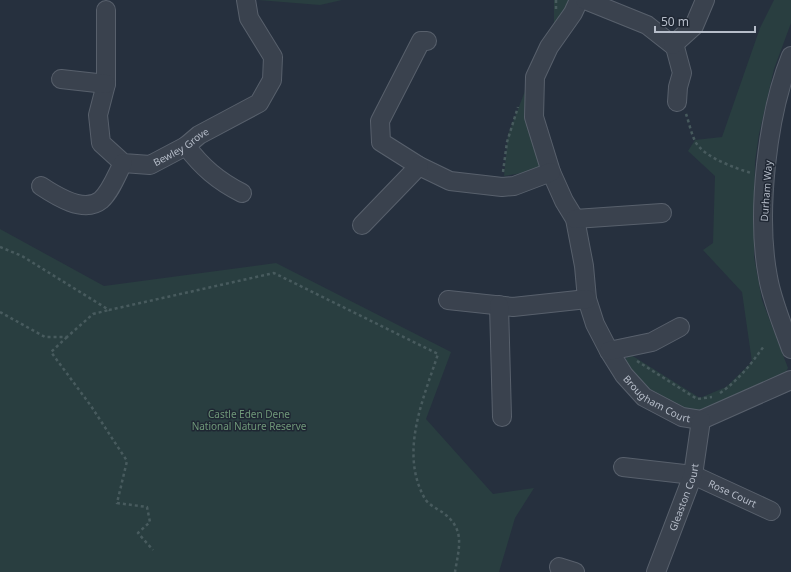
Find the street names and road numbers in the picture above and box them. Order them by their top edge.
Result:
street label: Bewley Grove [151,124,211,169]
street label: Durham Way [757,159,775,222]
street label: Brougham Court [620,372,692,425]
street label: Gleaston Court [665,462,702,533]
street label: Rose Court [706,476,759,511]

